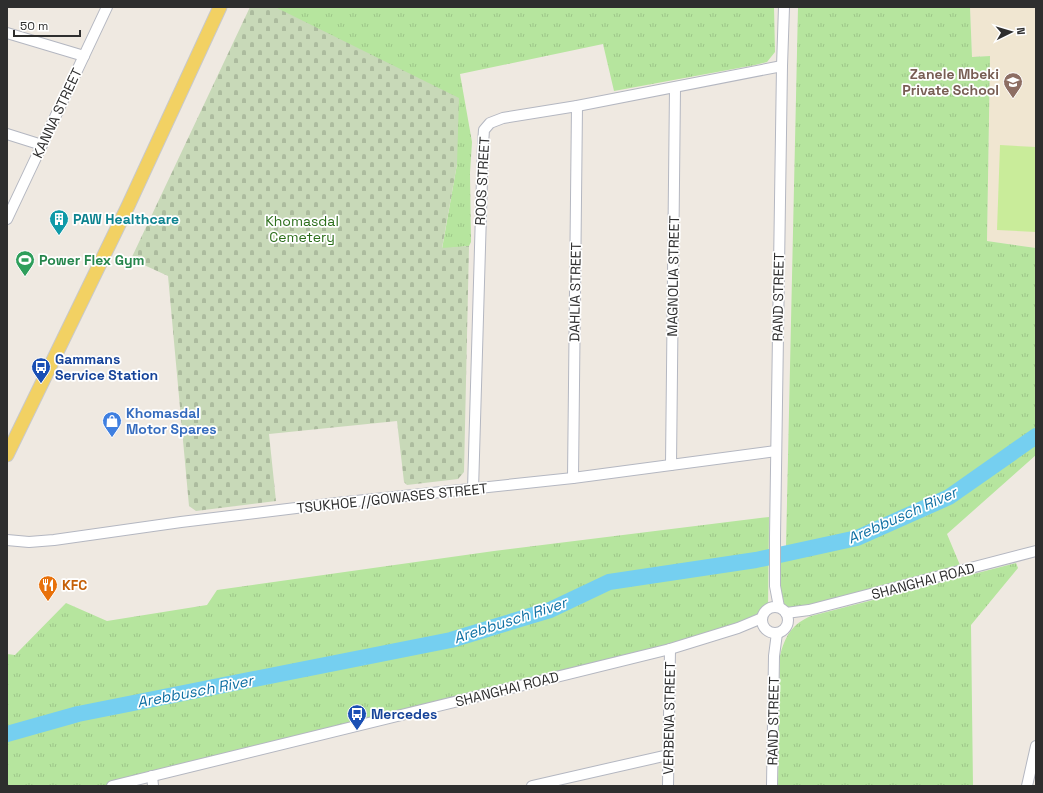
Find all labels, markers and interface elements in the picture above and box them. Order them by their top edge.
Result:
scale bar [14,12,80,38]
north arrow [991,12,1031,52]
text: 50 m [20,18,48,34]
text: N [1014,27,1028,35]
street label: KANNA STREET [28,65,86,161]
place label: Zanele Mbeki Private School [902,65,999,99]
school or university icon: Zanele Mbeki Private School [1002,71,1024,99]
street label: ROOS STREET [471,136,493,226]
building icon: PAW Healthcare [48,208,70,236]
place label: PAW Healthcare [73,210,179,228]
park label: Khomasdal Cemetery [265,212,339,246]
street label: MAGNOLIA STREET [663,215,683,337]
street label: DAHLIA STREET [565,242,585,342]
sports icon: Power Flex Gym [14,249,36,277]
place label: Power Flex Gym [39,251,145,269]
street label: RAND STREET [768,252,788,342]
place label: Gammans Service Station [55,350,158,384]
bus stop icon: Gammans Service Station [30,356,52,384]
place label: Khomasdal Motor Spares [126,404,217,438]
shop icon: Khomasdal Motor Spares [101,410,123,438]
street label: TSUKHOE //GOWASES STREET [296,479,488,517]
water label: Arebbusch River [844,482,961,548]
street label: SHANGHAI ROAD [869,559,977,603]
restaurant icon: KFC [37,574,59,602]
place label: KFC [62,576,87,594]
water label: Arebbusch River [451,592,570,647]
street label: VERBENA STREET [659,661,679,775]
street label: SHANGHAI ROAD [453,667,561,711]
water label: Arebbusch River [135,670,256,712]
street label: RAND STREET [763,676,783,766]
bus stop icon: Mercedes [346,703,368,731]
place label: Mercedes [371,705,437,723]

